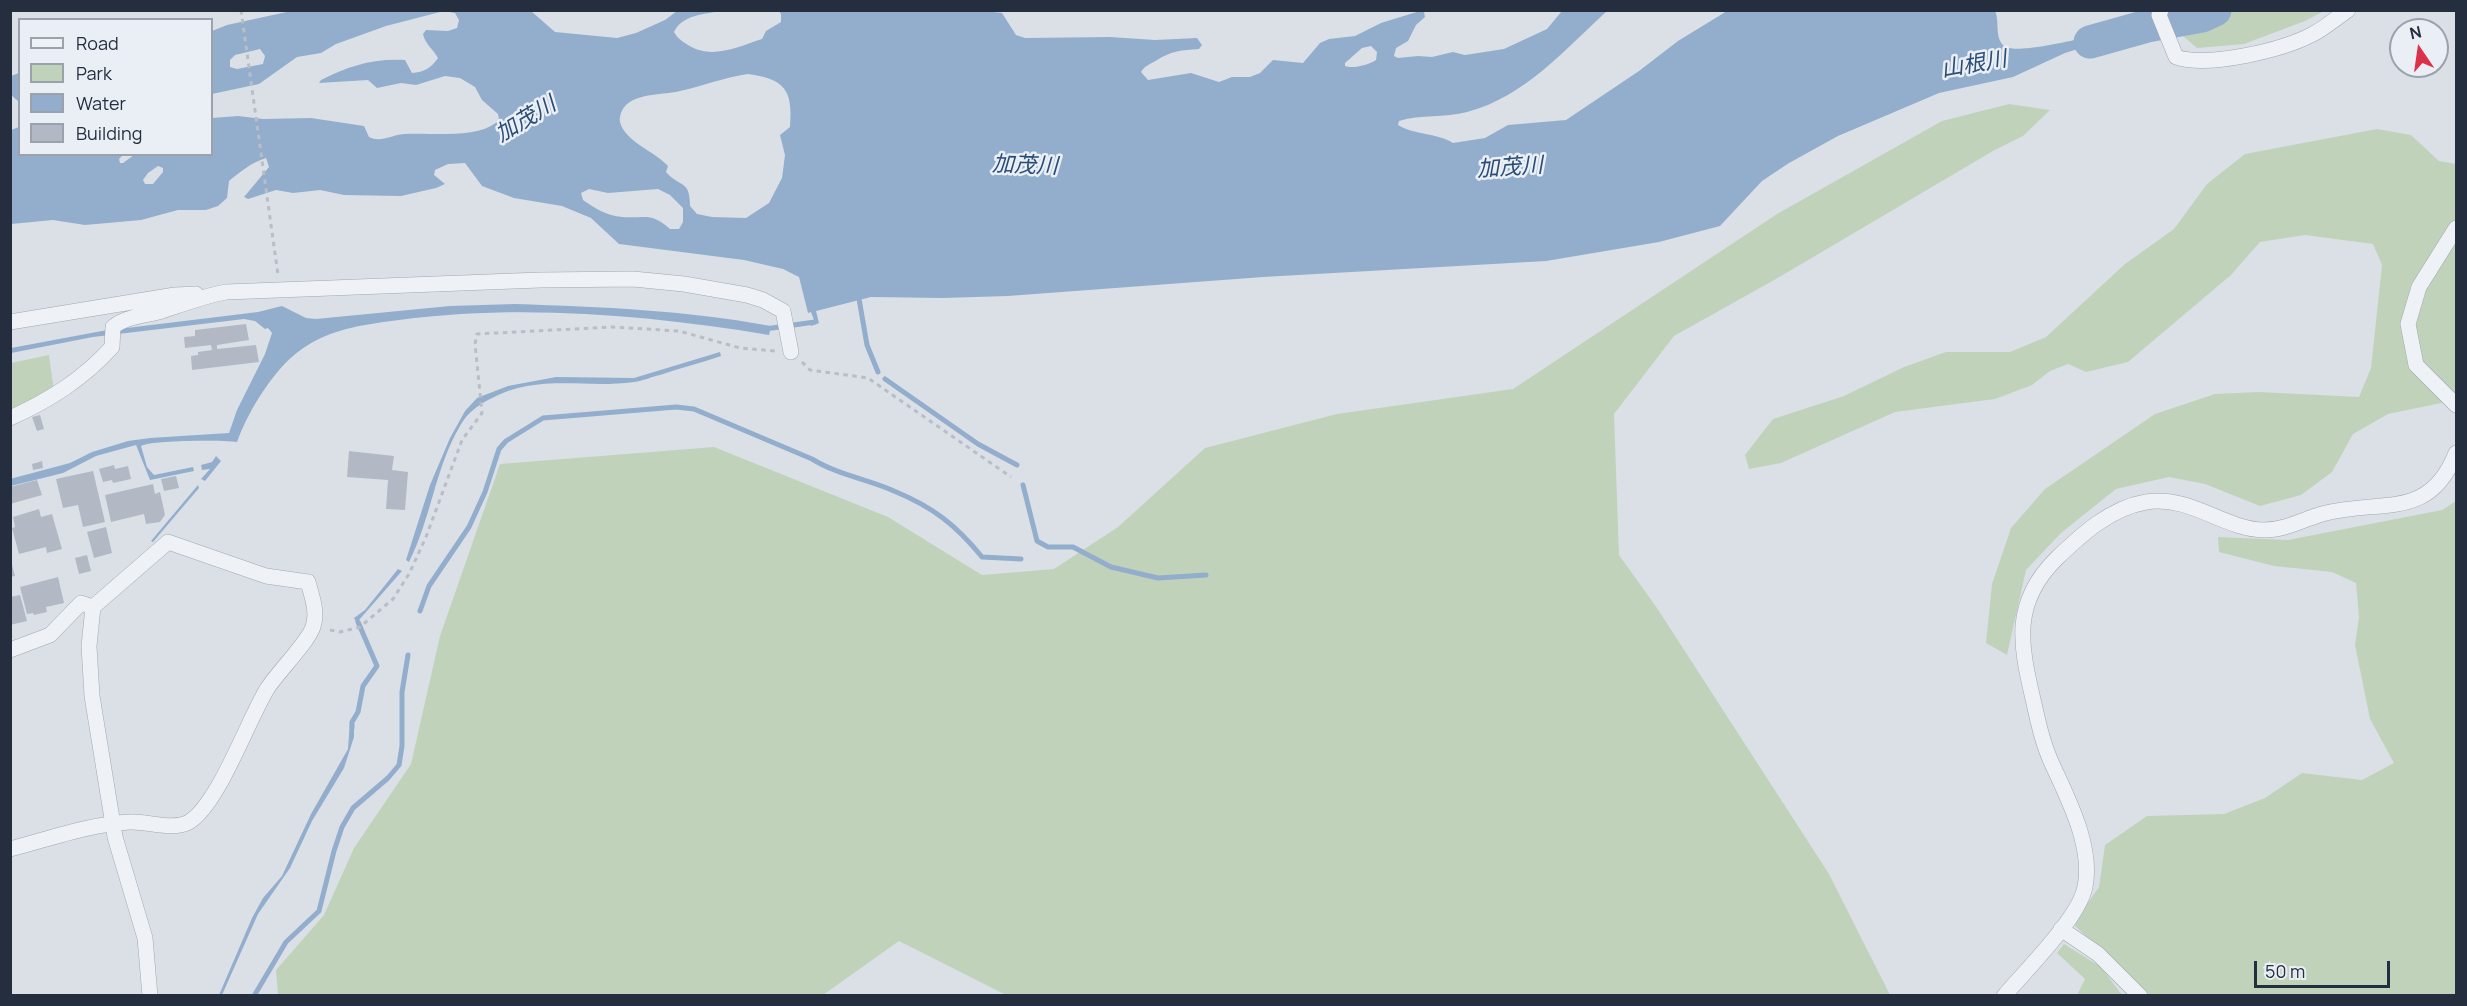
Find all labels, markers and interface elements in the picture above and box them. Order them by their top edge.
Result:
legend [18,18,213,156]
north arrow [2389,18,2449,78]
text: N [2407,20,2423,44]
text: Road [76,31,119,55]
water label: 山根川 [1939,46,2009,84]
text: Park [76,61,112,85]
text: Water [76,91,126,115]
water label: 加茂川 [491,92,561,148]
text: Building [76,121,142,145]
water label: 加茂川 [992,152,1058,180]
water label: 加茂川 [1476,153,1544,183]
scale bar [2257,949,2394,987]
text: 50 m [2265,959,2305,983]

